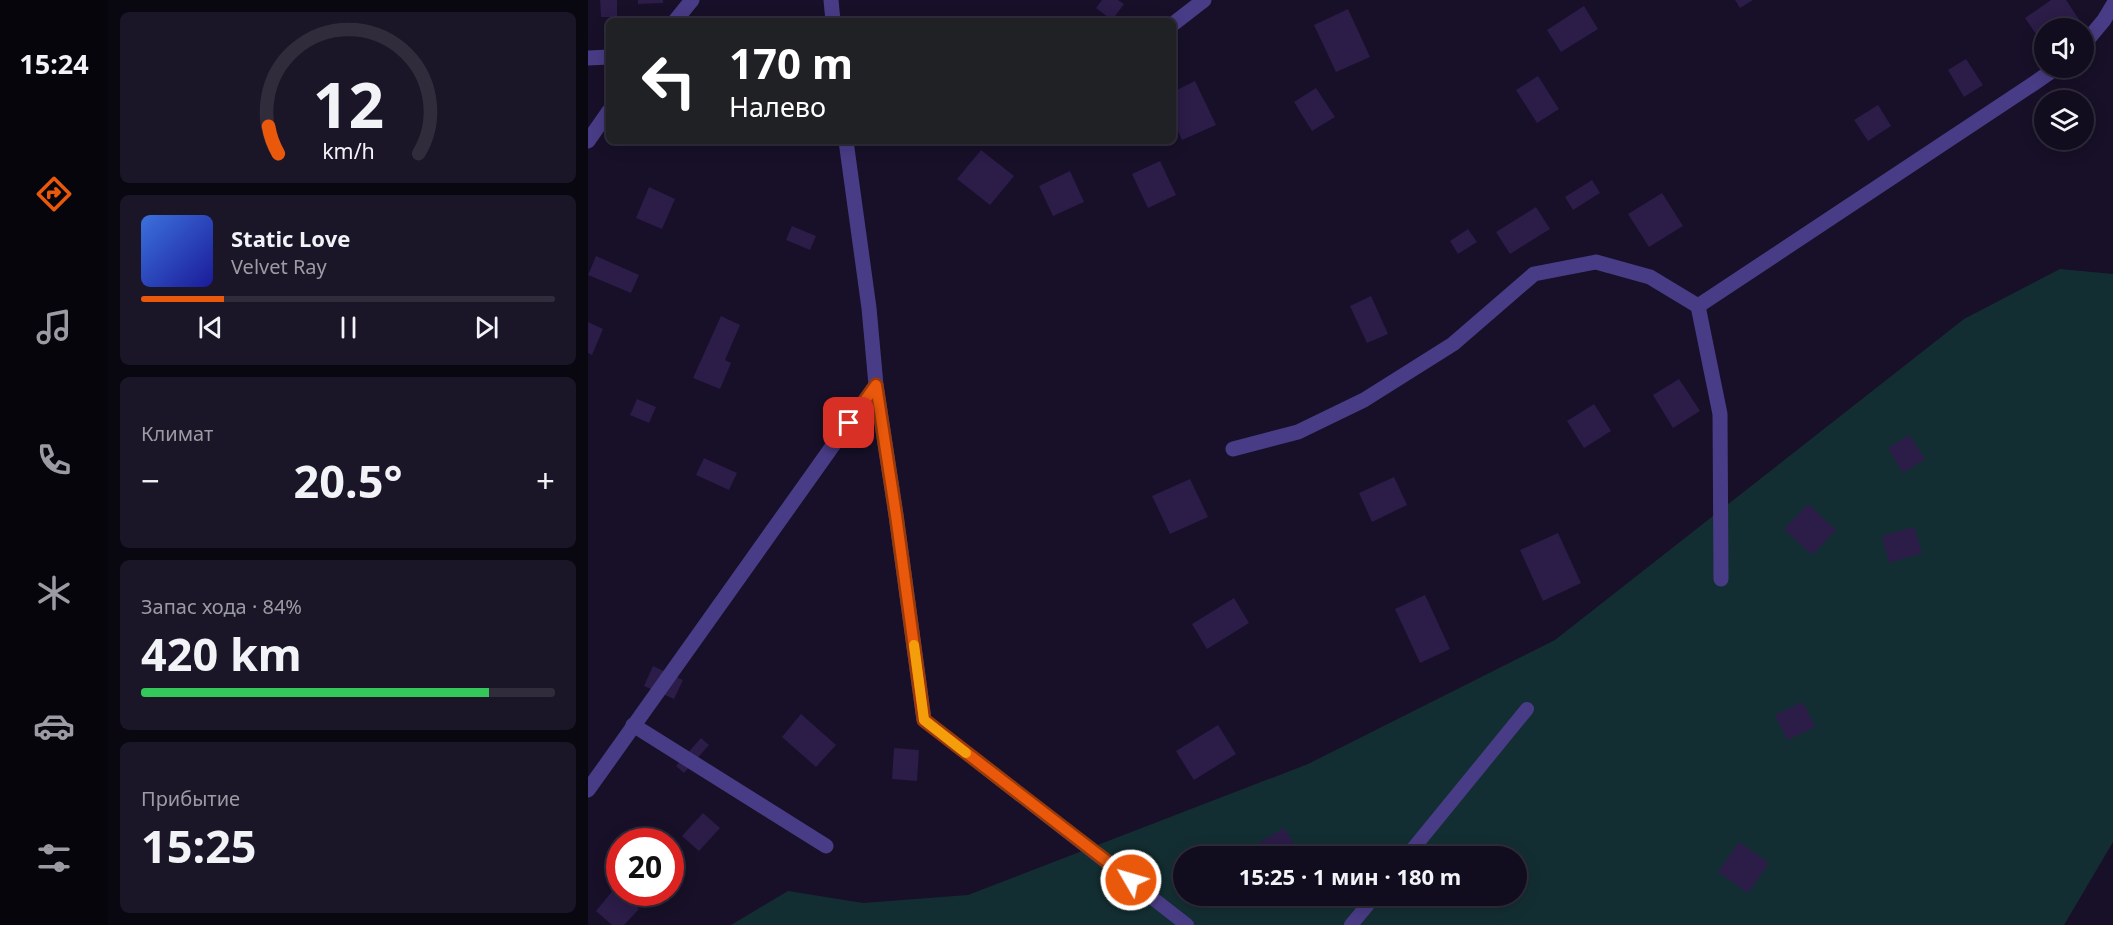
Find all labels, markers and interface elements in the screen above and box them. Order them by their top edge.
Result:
map controls [2034,18,2094,150]
button: sound [2034,18,2094,78]
text: 170 m [729,34,853,91]
icon: left [630,42,708,120]
text: 15:24 [19,45,89,82]
text: 12 [312,61,384,146]
text: Налево [729,88,826,125]
button: layers [2034,90,2094,150]
text: km/h [322,137,374,166]
icon: directions [33,173,75,215]
text: Static Love [231,223,350,253]
text: Velvet Ray [231,253,327,280]
icon: music [33,306,75,348]
icon: previous [194,311,227,344]
icon: pause [332,311,365,344]
icon: next [470,311,503,344]
pin [823,397,874,448]
icon: arrive [832,406,865,439]
text: Климат [141,420,213,447]
icon: phone [33,439,75,481]
text: 20.5° [294,450,402,511]
text: − [141,458,160,503]
text: + [536,458,555,503]
icon: climate [33,572,75,614]
text: Запас хода · 84% [141,593,302,620]
text: 420 km [141,623,302,684]
icon: car [33,705,75,747]
text: Прибытие [141,785,240,812]
text: 15:25 [141,815,257,876]
speed limit sign: 20 [606,828,684,906]
icon: filters [33,837,75,879]
position arrow [1099,848,1163,912]
text: 15:25 · 1 мин · 180 m [1239,861,1461,891]

